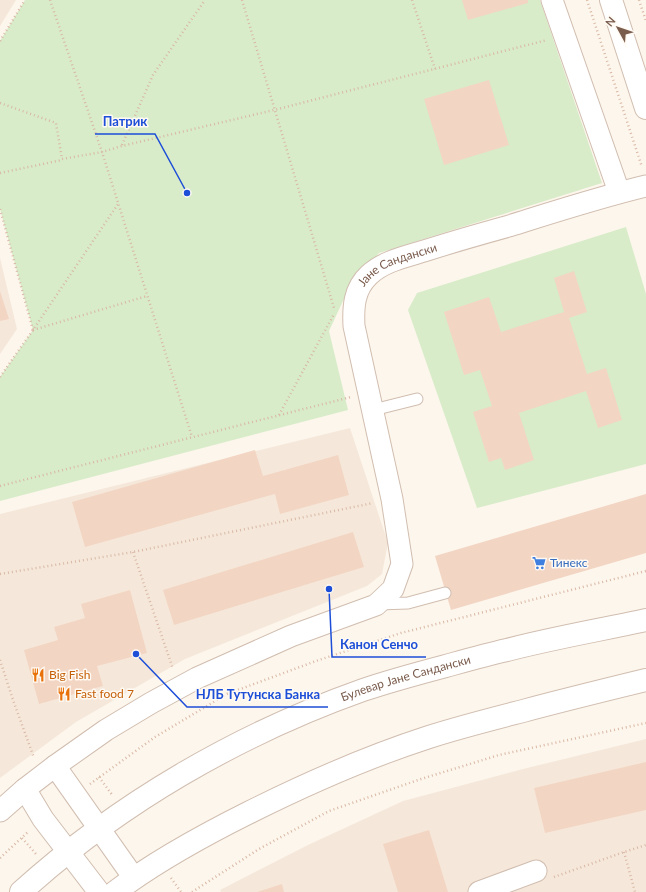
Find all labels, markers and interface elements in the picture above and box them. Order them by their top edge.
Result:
north arrow [598,8,638,48]
text: N [602,14,618,29]
callout: Патрик [95,109,155,134]
text: Патрик [103,113,147,129]
street label: Јане Сандански [354,239,439,289]
supermarket icon: Тинекс [531,555,547,571]
place label: Тинекс [550,555,588,570]
callout: Канон Сенчо [332,632,426,657]
text: Канон Сенчо [340,636,419,652]
street label: Булевар Јане Сандански [339,651,472,704]
restaurant icon: Big Fish [30,667,46,683]
place label: Big Fish [49,667,90,682]
callout: НЛБ Тутунска Банка [187,682,328,707]
restaurant icon: Fast food 7 [56,686,72,702]
place label: Fast food 7 [75,686,134,701]
text: НЛБ Тутунска Банка [196,686,320,702]

